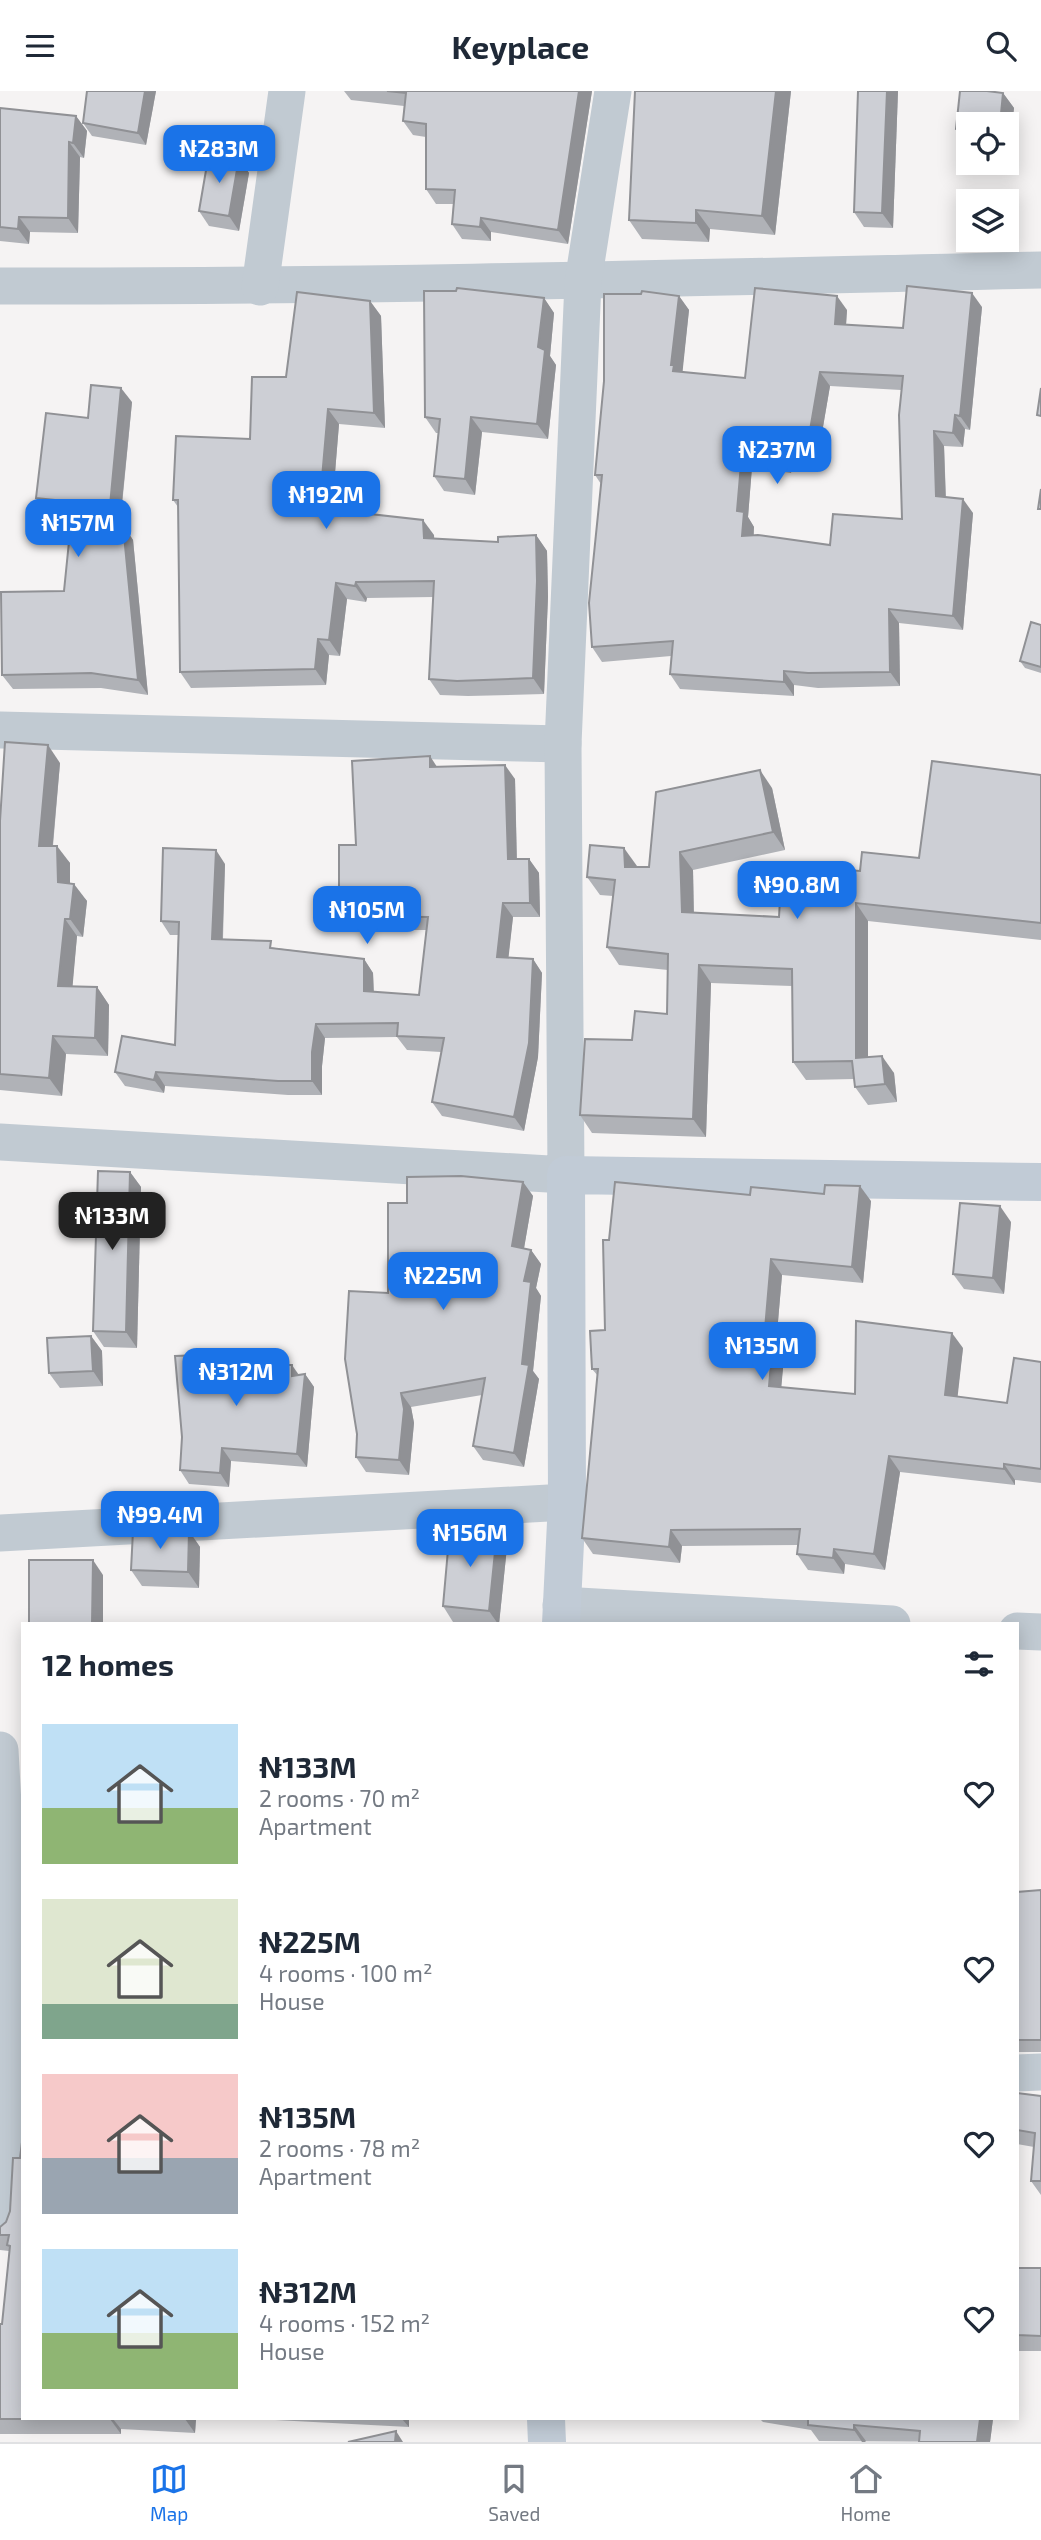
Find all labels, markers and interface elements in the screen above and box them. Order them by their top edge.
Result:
icon: menu [21,27,59,65]
text: Keyplace [452,27,589,65]
icon: search [982,27,1020,65]
map controls [956,112,1019,252]
button: locate [956,112,1019,175]
pin: ₦283M [170,125,268,185]
text: ₦283M [179,134,259,162]
button: layers [956,189,1019,252]
pin: ₦237M [728,427,826,486]
text: ₦237M [738,435,816,463]
pin: ₦192M [277,471,375,531]
text: ₦192M [288,480,364,508]
pin: ₦157M [29,499,127,559]
text: ₦157M [41,508,115,536]
pin: ₦90.8M [740,861,854,921]
text: ₦90.8M [754,870,840,898]
pin: ₦105M [318,887,416,946]
text: ₦105M [329,895,405,923]
pin: ₦133M [63,1193,161,1252]
text: ₦133M [75,1201,149,1229]
pin: ₦225M [394,1253,492,1312]
text: ₦225M [404,1261,482,1289]
pin: ₦135M [713,1323,811,1382]
text: ₦135M [725,1331,799,1359]
pin: ₦312M [187,1349,285,1408]
text: ₦312M [198,1357,274,1385]
pin: ₦99.4M [103,1491,217,1551]
text: ₦99.4M [117,1500,203,1528]
pin: ₦156M [421,1509,519,1569]
text: ₦156M [432,1518,508,1546]
icon: filters [960,1645,998,1683]
text: 12 homes [42,1646,174,1682]
text: ₦133M [259,1748,357,1784]
icon: home [98,1752,182,1836]
icon: heart [960,1775,998,1813]
text: 2 rooms · 70 m² [259,1784,420,1812]
text: Apartment [259,1812,372,1840]
text: ₦225M [259,1923,361,1959]
icon: home [98,1927,182,2011]
icon: heart [960,1950,998,1988]
text: 4 rooms · 100 m² [259,1959,433,1987]
text: House [259,1987,325,2015]
text: ₦135M [259,2098,356,2134]
icon: home [98,2102,182,2186]
icon: heart [960,2125,998,2163]
text: 2 rooms · 78 m² [259,2134,420,2162]
text: Apartment [259,2162,372,2190]
text: ₦312M [259,2273,357,2309]
icon: home [98,2277,182,2361]
icon: heart [960,2300,998,2338]
text: 4 rooms · 152 m² [259,2309,430,2337]
text: House [259,2337,325,2365]
tab: Map [150,2460,188,2525]
tab: Saved [488,2460,540,2525]
tab: Home [841,2460,891,2525]

